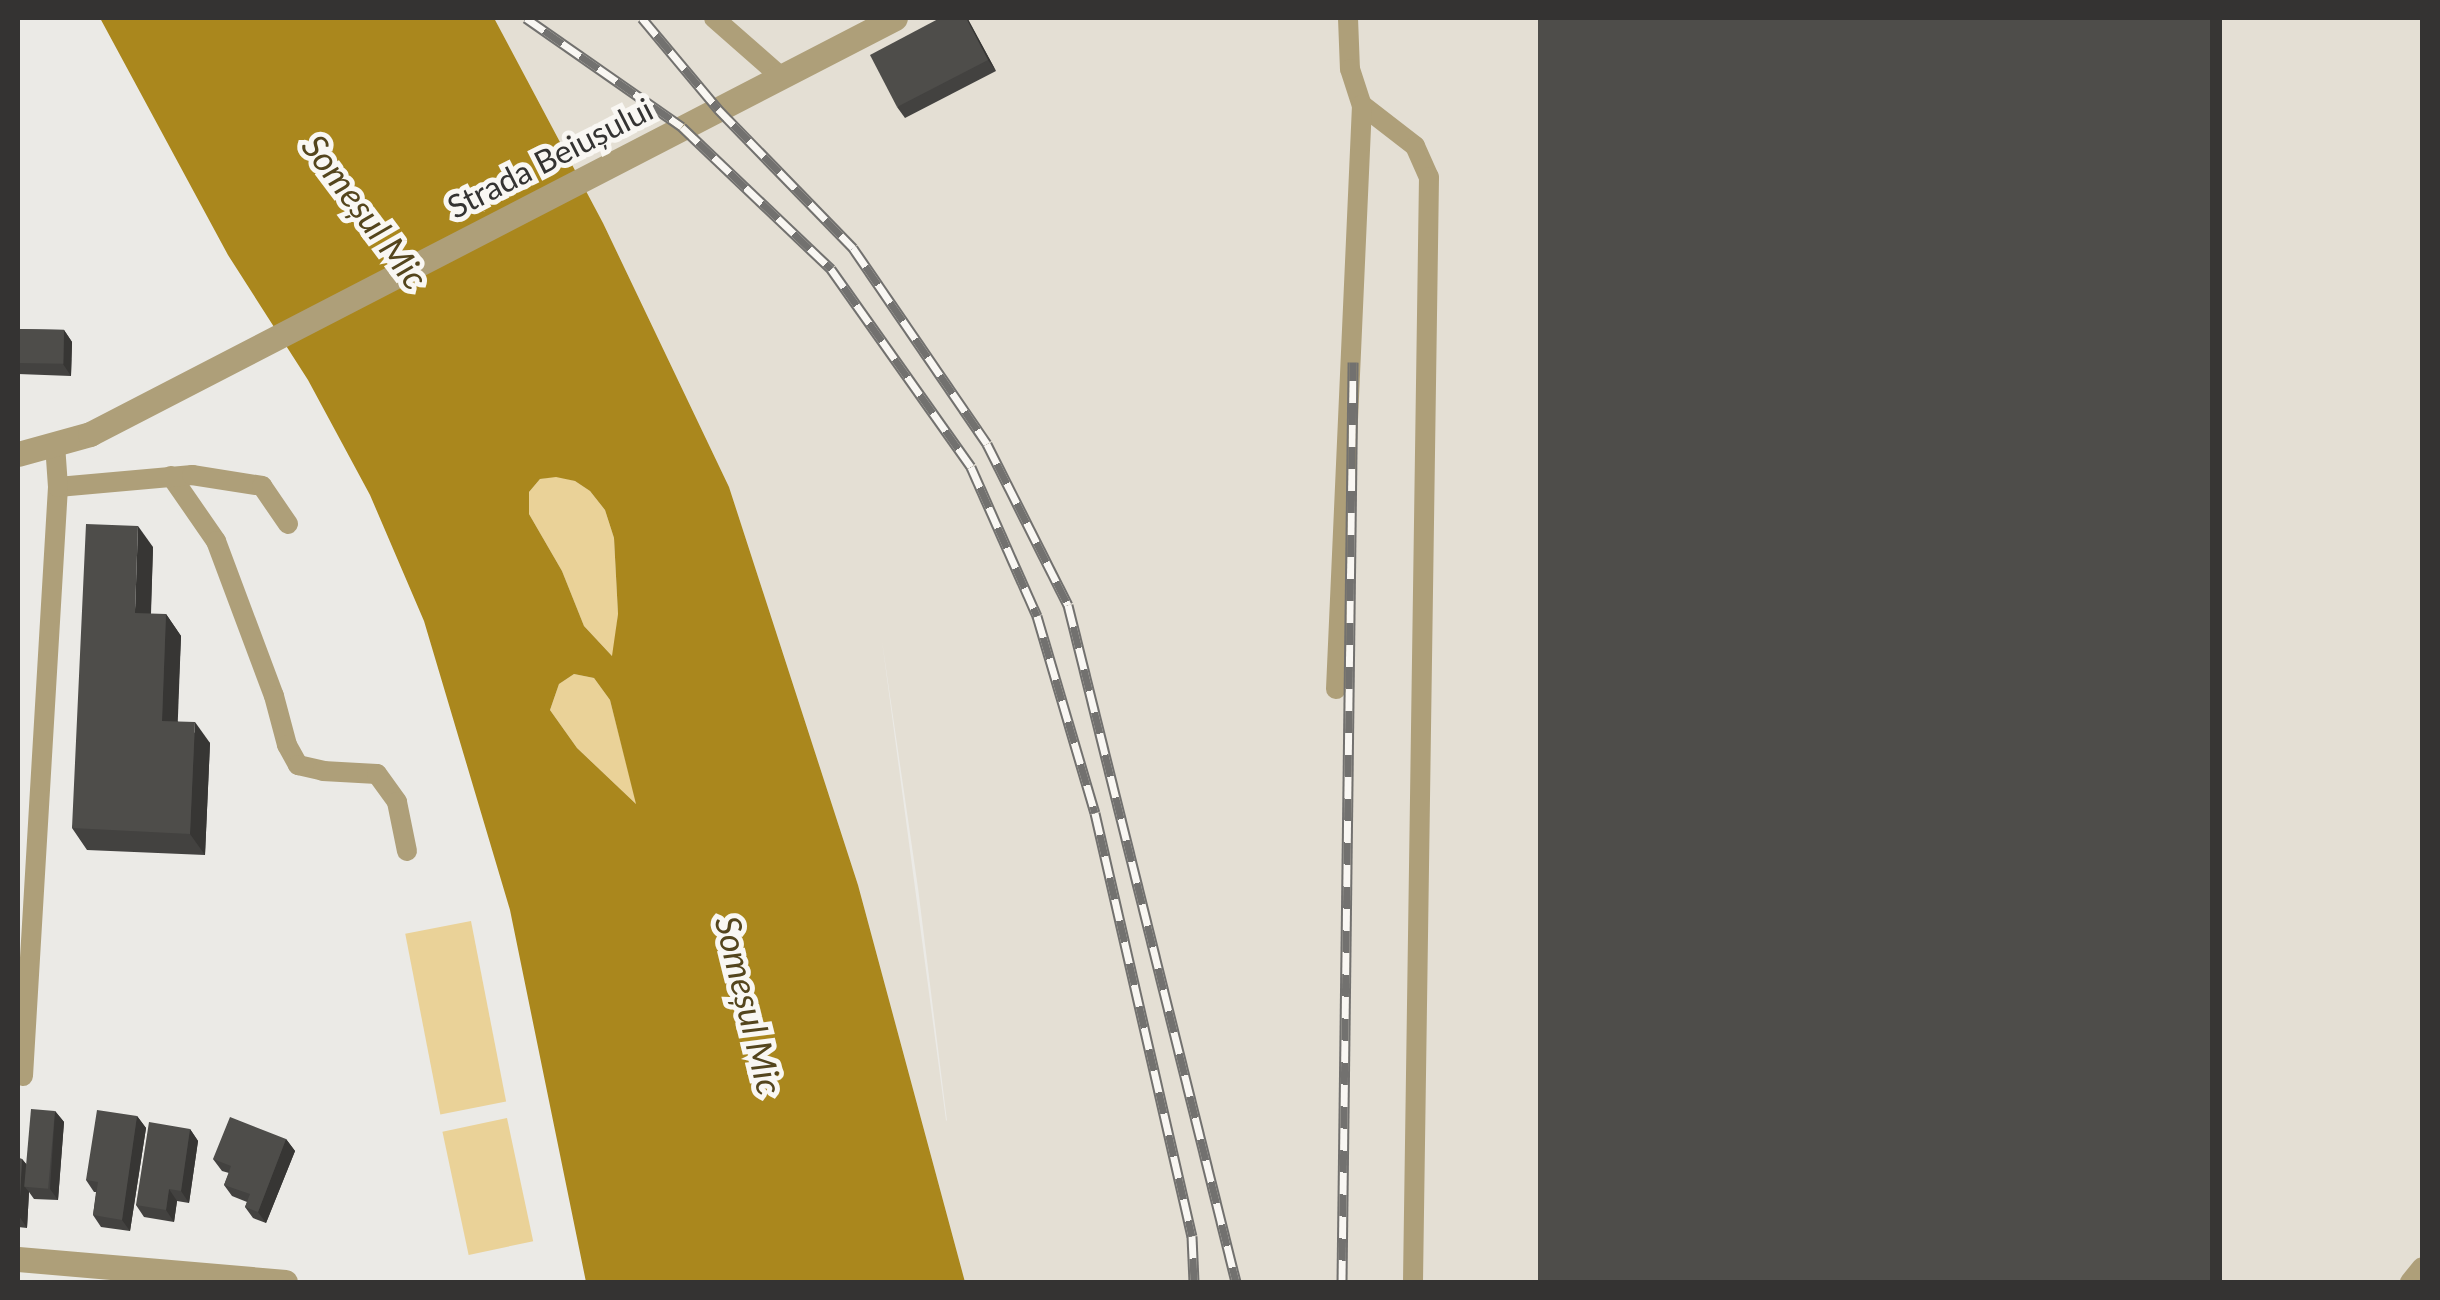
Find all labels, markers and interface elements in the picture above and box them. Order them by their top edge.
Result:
street label: Strada Beiușului [441,90,659,226]
water label: Someșul Mic [294,125,438,297]
water label: Someșul Mic [708,911,792,1099]

